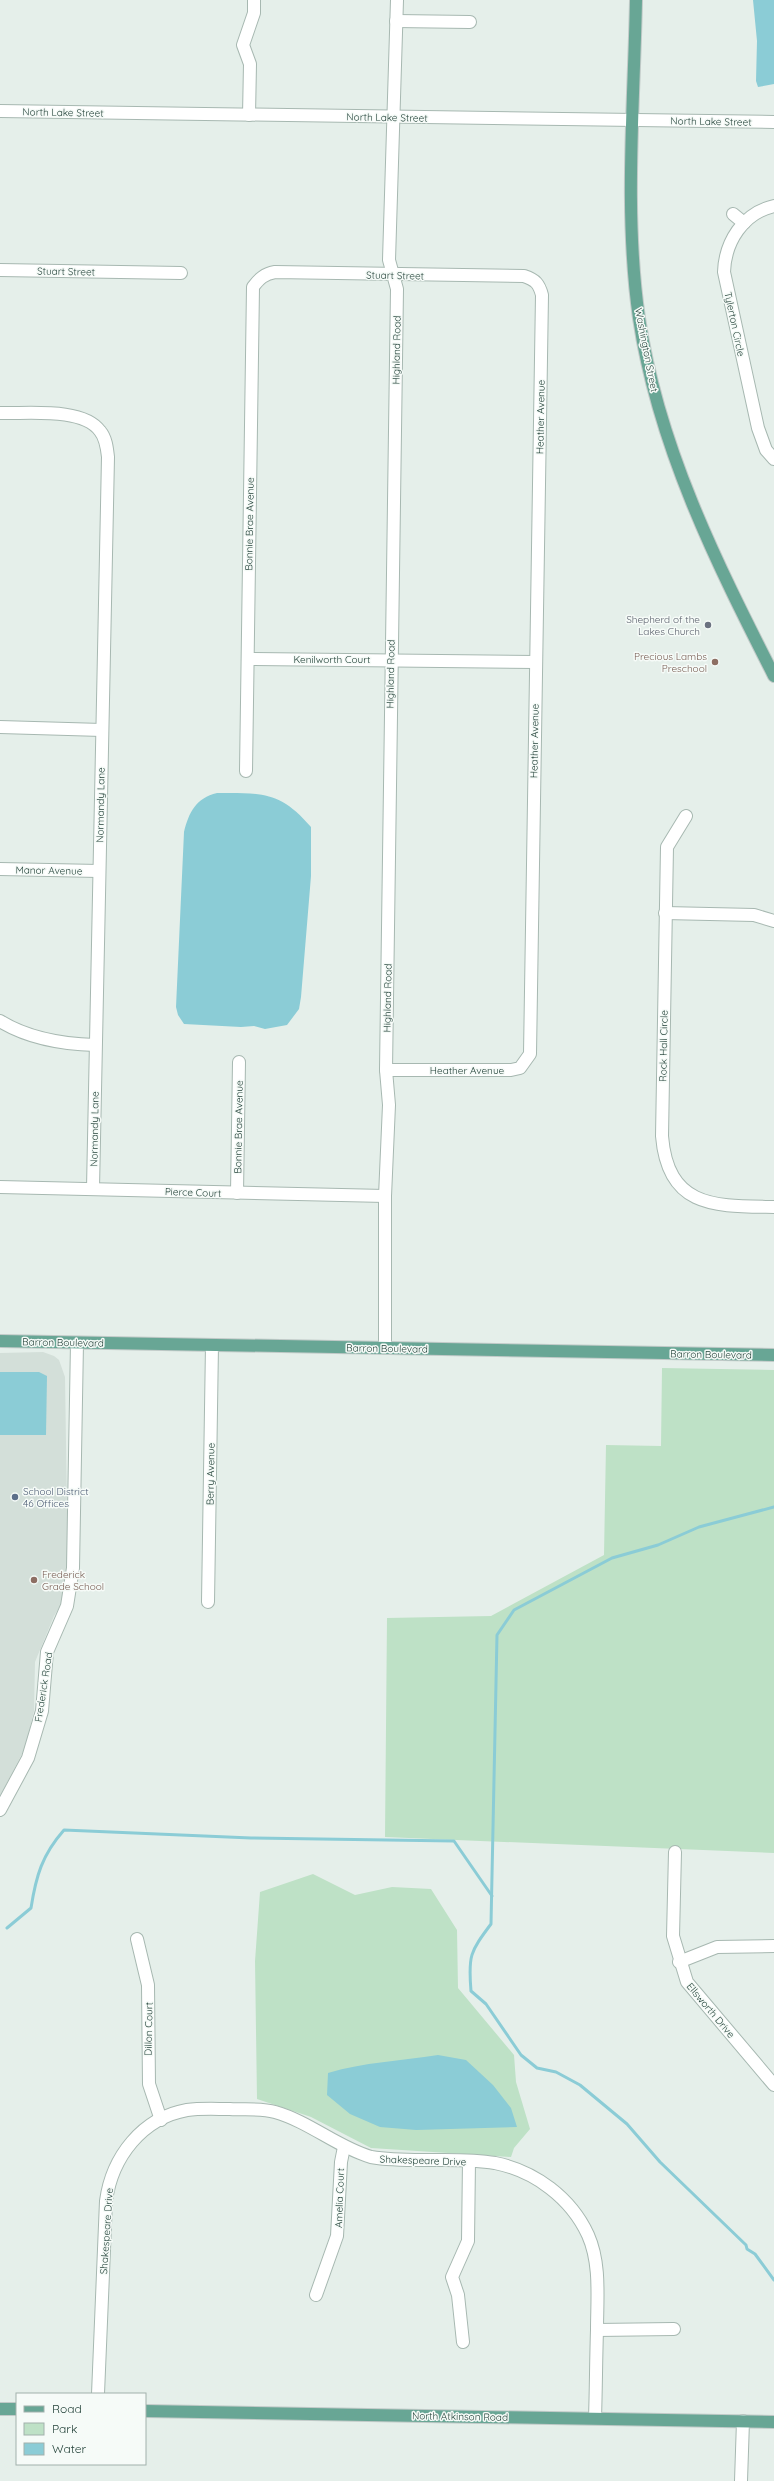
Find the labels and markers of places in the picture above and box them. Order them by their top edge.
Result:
place label: Shepherd of the Lakes Church [626,613,700,638]
marker: Shepherd of the Lakes Church [703,620,713,630]
place label: Precious Lambs Preschool [634,650,707,675]
marker: Precious Lambs Preschool [710,657,720,667]
place label: School District 46 Offices [23,1485,89,1510]
marker: School District 46 Offices [10,1492,20,1502]
place label: Frederick Grade School [42,1568,104,1593]
marker: Frederick Grade School [29,1575,39,1585]

